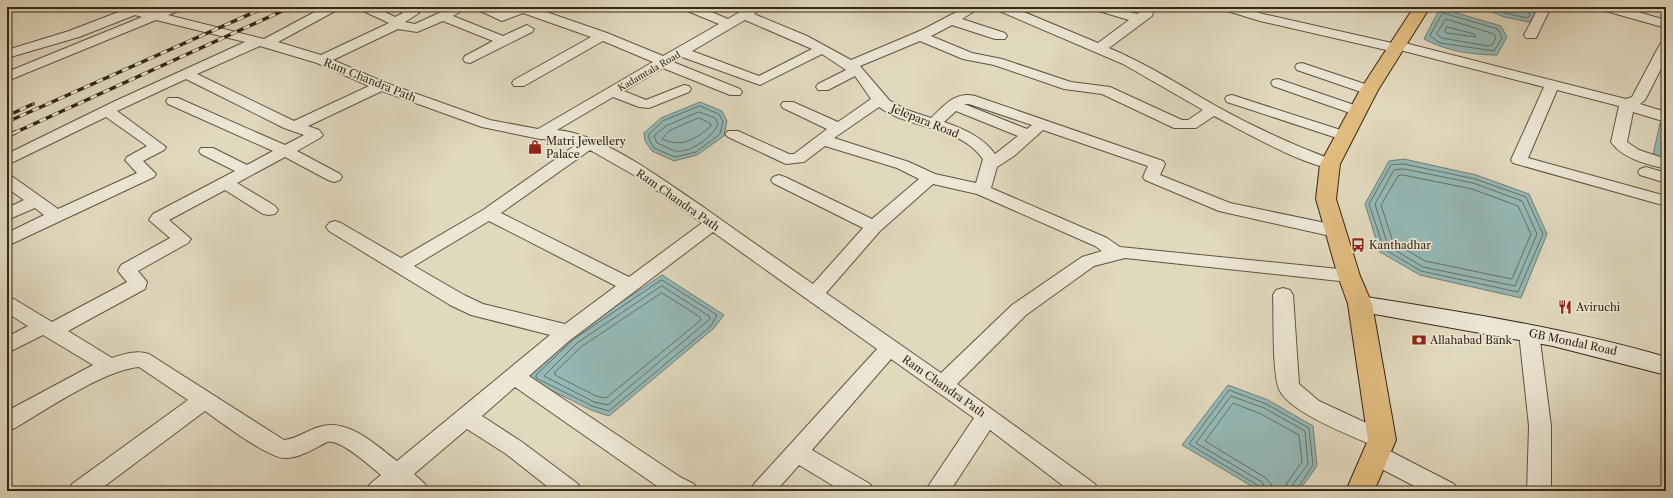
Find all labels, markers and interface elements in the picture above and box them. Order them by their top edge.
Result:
street label: Kadamtala Road [616,48,683,93]
street label: Ram Chandra Path [322,55,418,105]
street label: Jelepara Road [887,100,961,141]
place label: Matri Jewellery Palace [546,134,627,161]
shop icon: Matri Jewellery Palace [527,139,543,155]
street label: Ram Chandra Path [634,166,723,234]
bus stop icon: Kanthadhar [1350,237,1366,253]
place label: Kanthadhar [1369,238,1431,252]
restaurant icon: Aviruchi [1557,299,1573,315]
place label: Aviruchi [1575,300,1621,314]
street label: GB Mondal Road [1528,326,1619,358]
bank icon: Allahabad Bank [1411,332,1427,348]
place label: Allahabad Bank [1429,333,1513,347]
street label: Ram Chandra Path [900,352,989,420]

